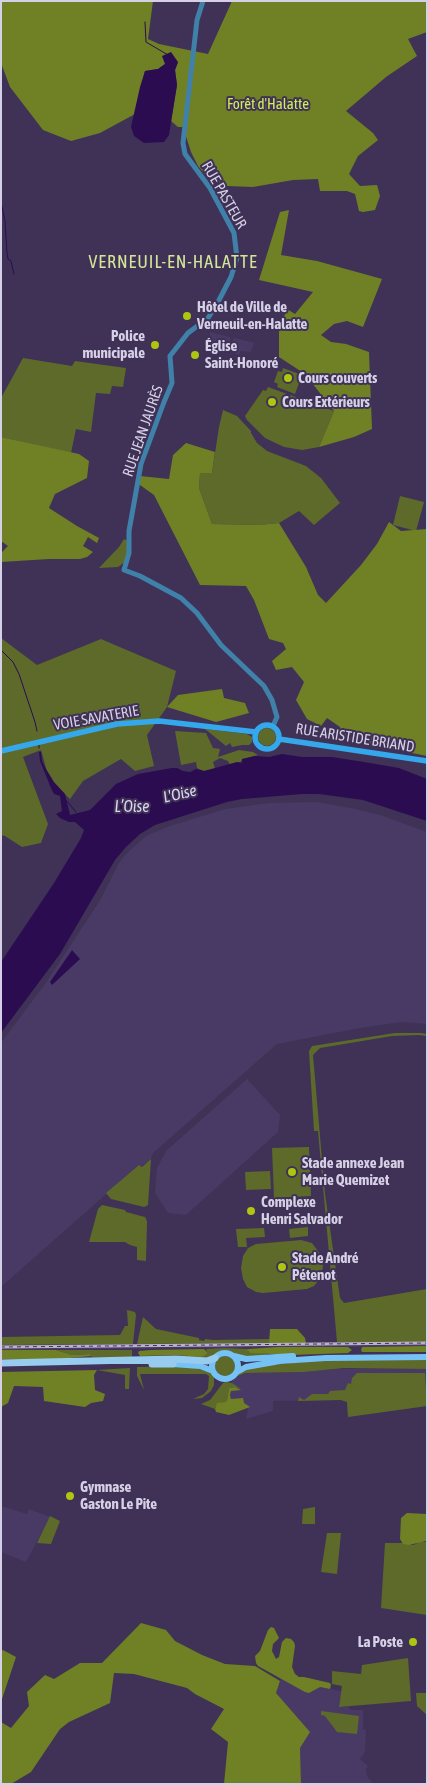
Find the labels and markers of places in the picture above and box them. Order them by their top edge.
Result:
place label: Hôtel de Ville de Verneuil-en-Halatte [197,298,307,333]
marker: Hôtel de Ville de Verneuil-en-Halatte [181,310,193,322]
place label: Police municipale [83,327,145,362]
place label: Église Saint-Honoré [205,337,278,372]
marker: Police municipale [149,339,161,351]
marker: Église Saint-Honoré [189,349,201,361]
place label: Cours couverts [298,369,377,387]
marker: Cours couverts [282,372,294,384]
place label: Cours Extérieurs [282,393,370,411]
marker: Cours Extérieurs [266,396,278,408]
place label: Stade annexe Jean Marie Quemizet [302,1154,404,1189]
marker: Stade annexe Jean Marie Quemizet [286,1166,298,1178]
place label: Complexe Henri Salvador [261,1193,342,1228]
marker: Complexe Henri Salvador [245,1205,257,1217]
place label: Stade André Pétenot [292,1249,359,1284]
marker: Stade André Pétenot [276,1261,288,1273]
place label: Gymnase Gaston Le Pite [80,1478,157,1513]
marker: Gymnase Gaston Le Pite [64,1490,76,1502]
place label: La Poste [358,1633,403,1651]
marker: La Poste [407,1636,419,1648]

